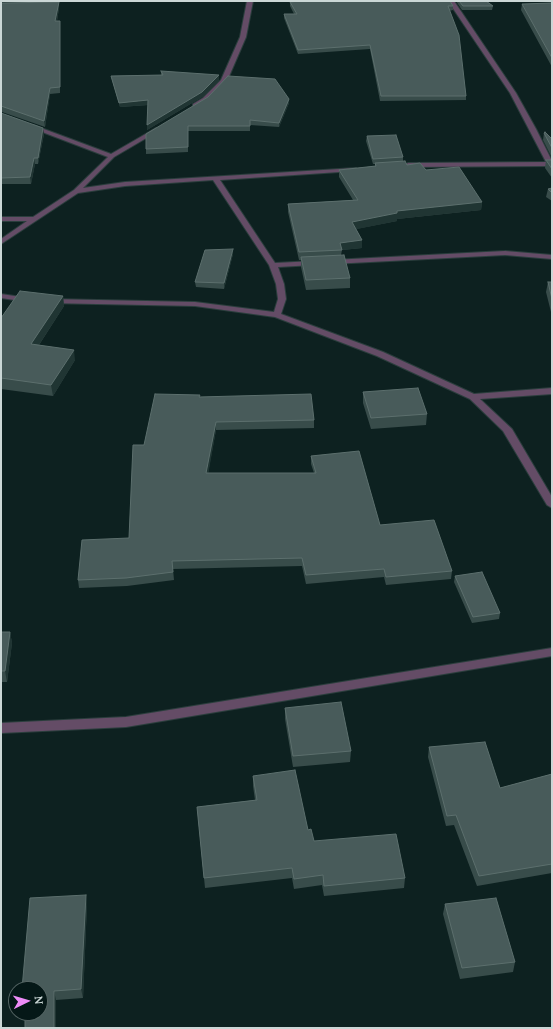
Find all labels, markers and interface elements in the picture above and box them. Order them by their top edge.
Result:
north arrow [8,981,48,1021]
text: N [32,995,46,1005]

